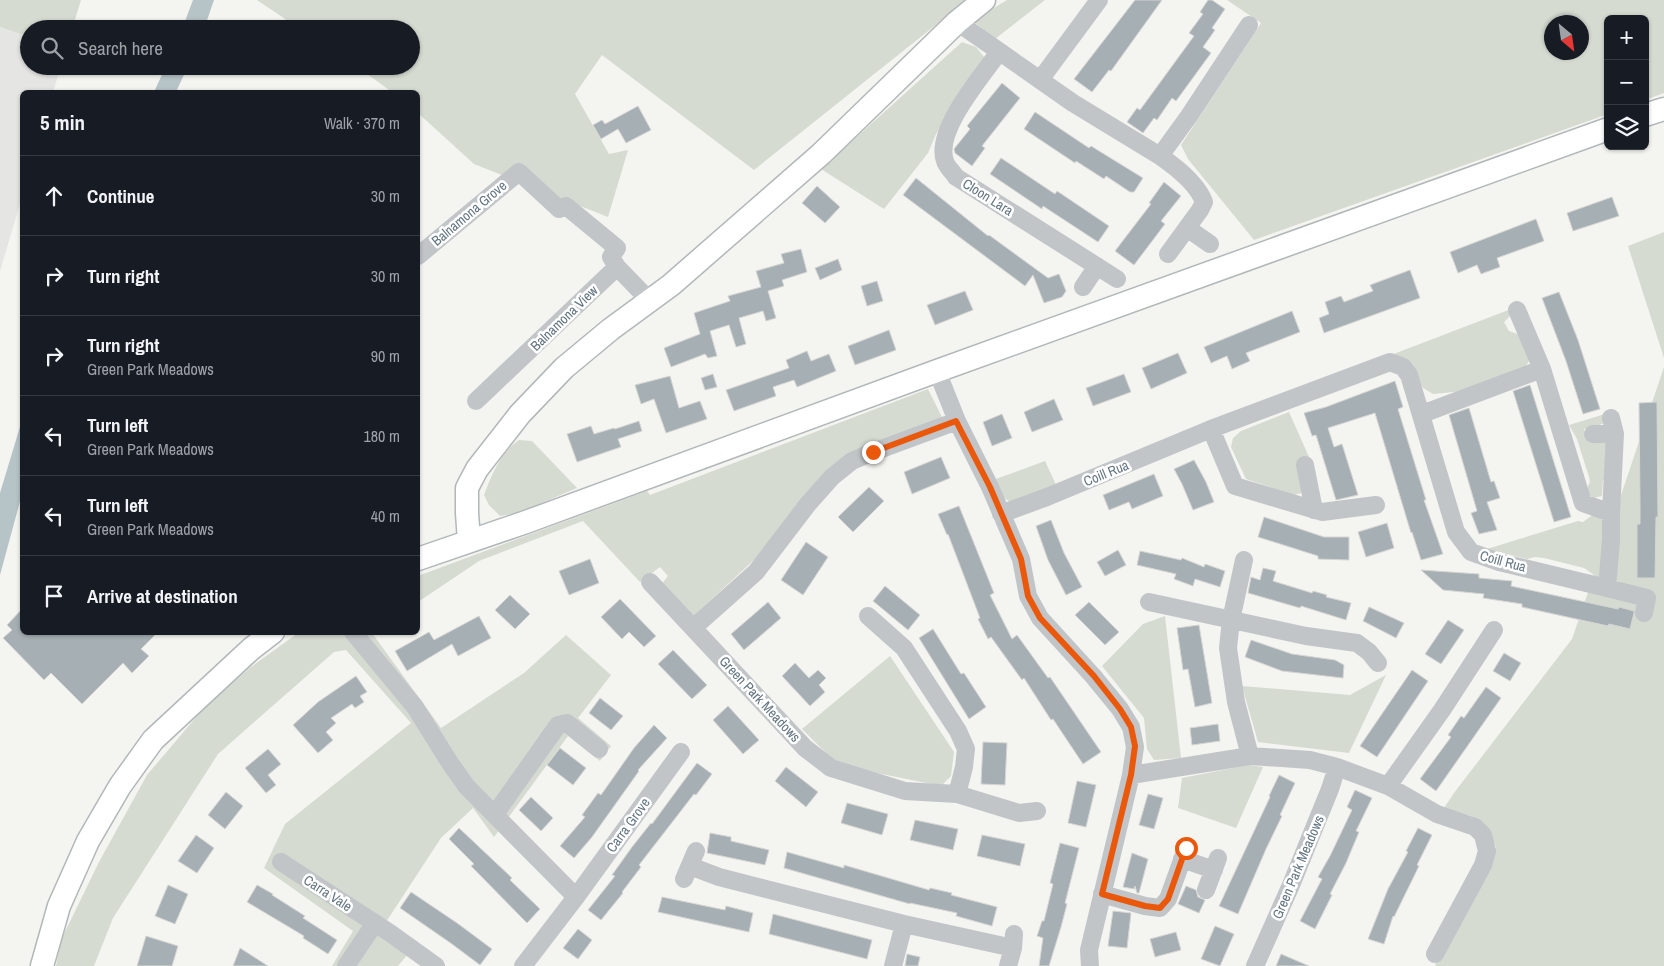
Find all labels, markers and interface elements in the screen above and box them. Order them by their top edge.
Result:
north arrow [1544,15,1589,60]
map controls [1604,15,1649,150]
button: + [1604,15,1649,60]
search box [20,20,420,75]
icon: search [38,34,66,62]
text: Search here [78,35,163,61]
button: − [1604,60,1649,105]
button: layers [1604,105,1649,150]
text: 5 min [40,108,85,137]
text: Walk · 370 m [324,112,400,134]
street label: Cloon Lara [959,174,1017,220]
street label: Balnamona Grove [428,176,510,250]
icon: ahead [40,182,68,210]
text: Continue [87,183,155,209]
text: 30 m [371,185,400,207]
icon: right [40,262,68,290]
text: Turn right [87,263,159,289]
text: 30 m [371,265,400,287]
street label: Balnamona View [527,281,602,355]
text: Turn right [87,332,159,358]
icon: right [40,342,68,370]
text: 90 m [371,345,400,367]
text: Green Park Meadows [87,358,214,380]
text: Turn left [87,412,148,438]
icon: left [40,422,68,450]
text: 180 m [364,425,400,447]
text: Green Park Meadows [87,438,214,460]
route end [862,441,885,464]
street label: Coill Rua [1081,456,1132,490]
text: Turn left [87,492,148,518]
icon: left [40,502,68,530]
text: 40 m [371,505,400,527]
text: Green Park Meadows [87,518,214,540]
street label: Coill Rua [1478,546,1529,576]
icon: arrive [40,582,68,610]
text: Arrive at destination [87,583,238,609]
street label: Green Park Meadows [716,652,805,746]
street label: Carra Grove [602,794,654,856]
street label: Green Park Meadows [1268,812,1328,922]
route start [1175,837,1198,860]
street label: Carra Vale [300,871,356,915]

